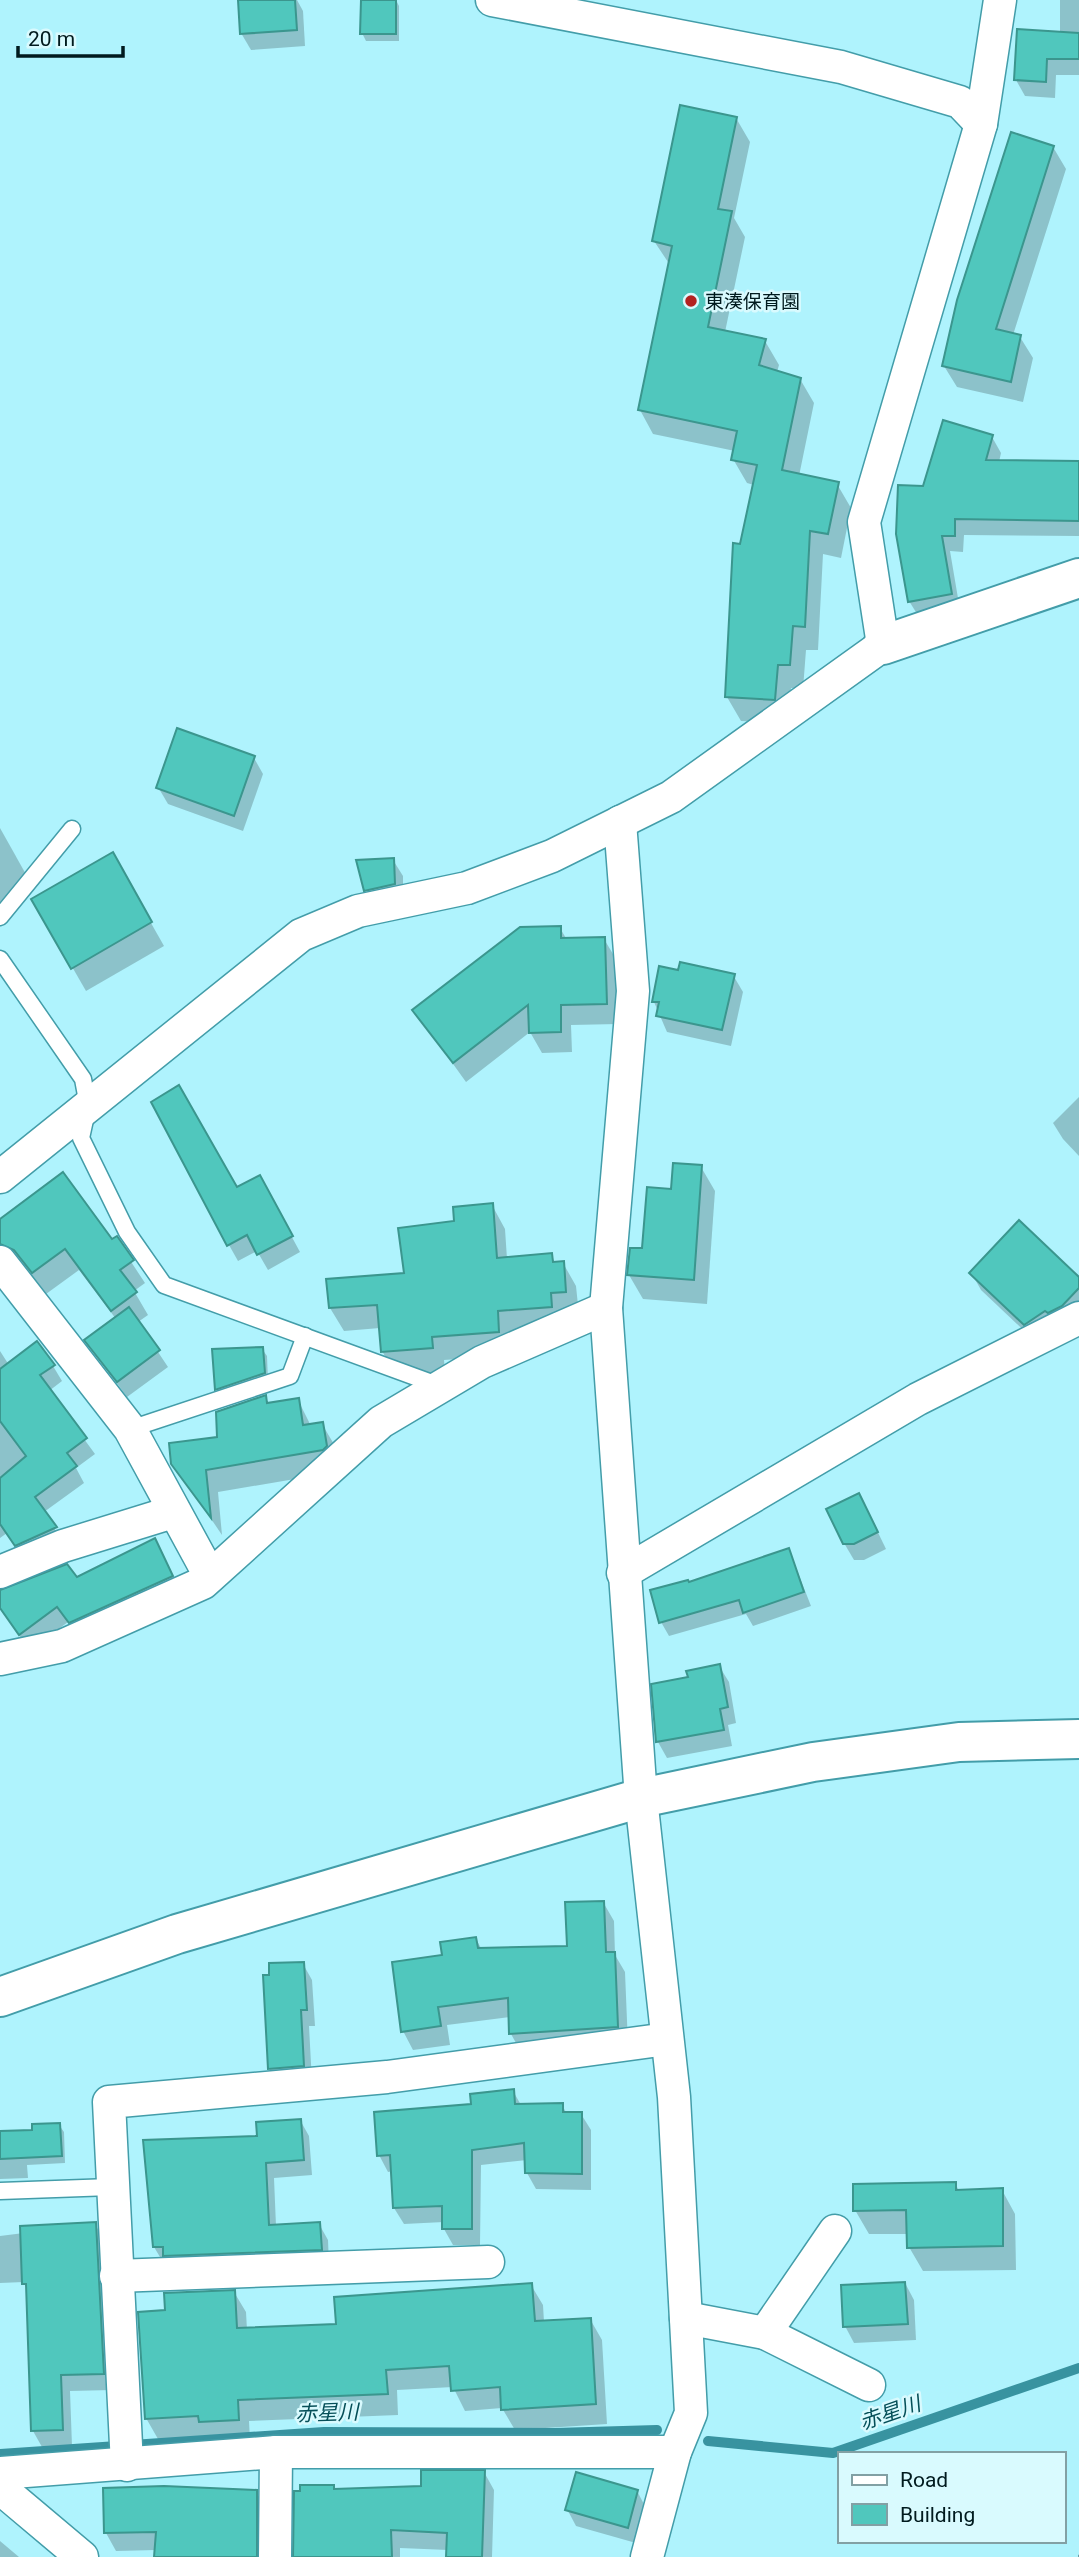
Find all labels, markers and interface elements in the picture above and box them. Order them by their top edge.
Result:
scale bar [18,14,122,58]
text: 20 m [28,27,75,51]
place label: 東湊保育園 [705,290,800,313]
marker: 東湊保育園 [683,293,699,309]
water label: 赤星川 [856,2391,926,2435]
water label: 赤星川 [295,2400,361,2426]
legend [838,2452,1065,2543]
text: Road [900,2468,948,2492]
text: Building [900,2503,975,2527]

